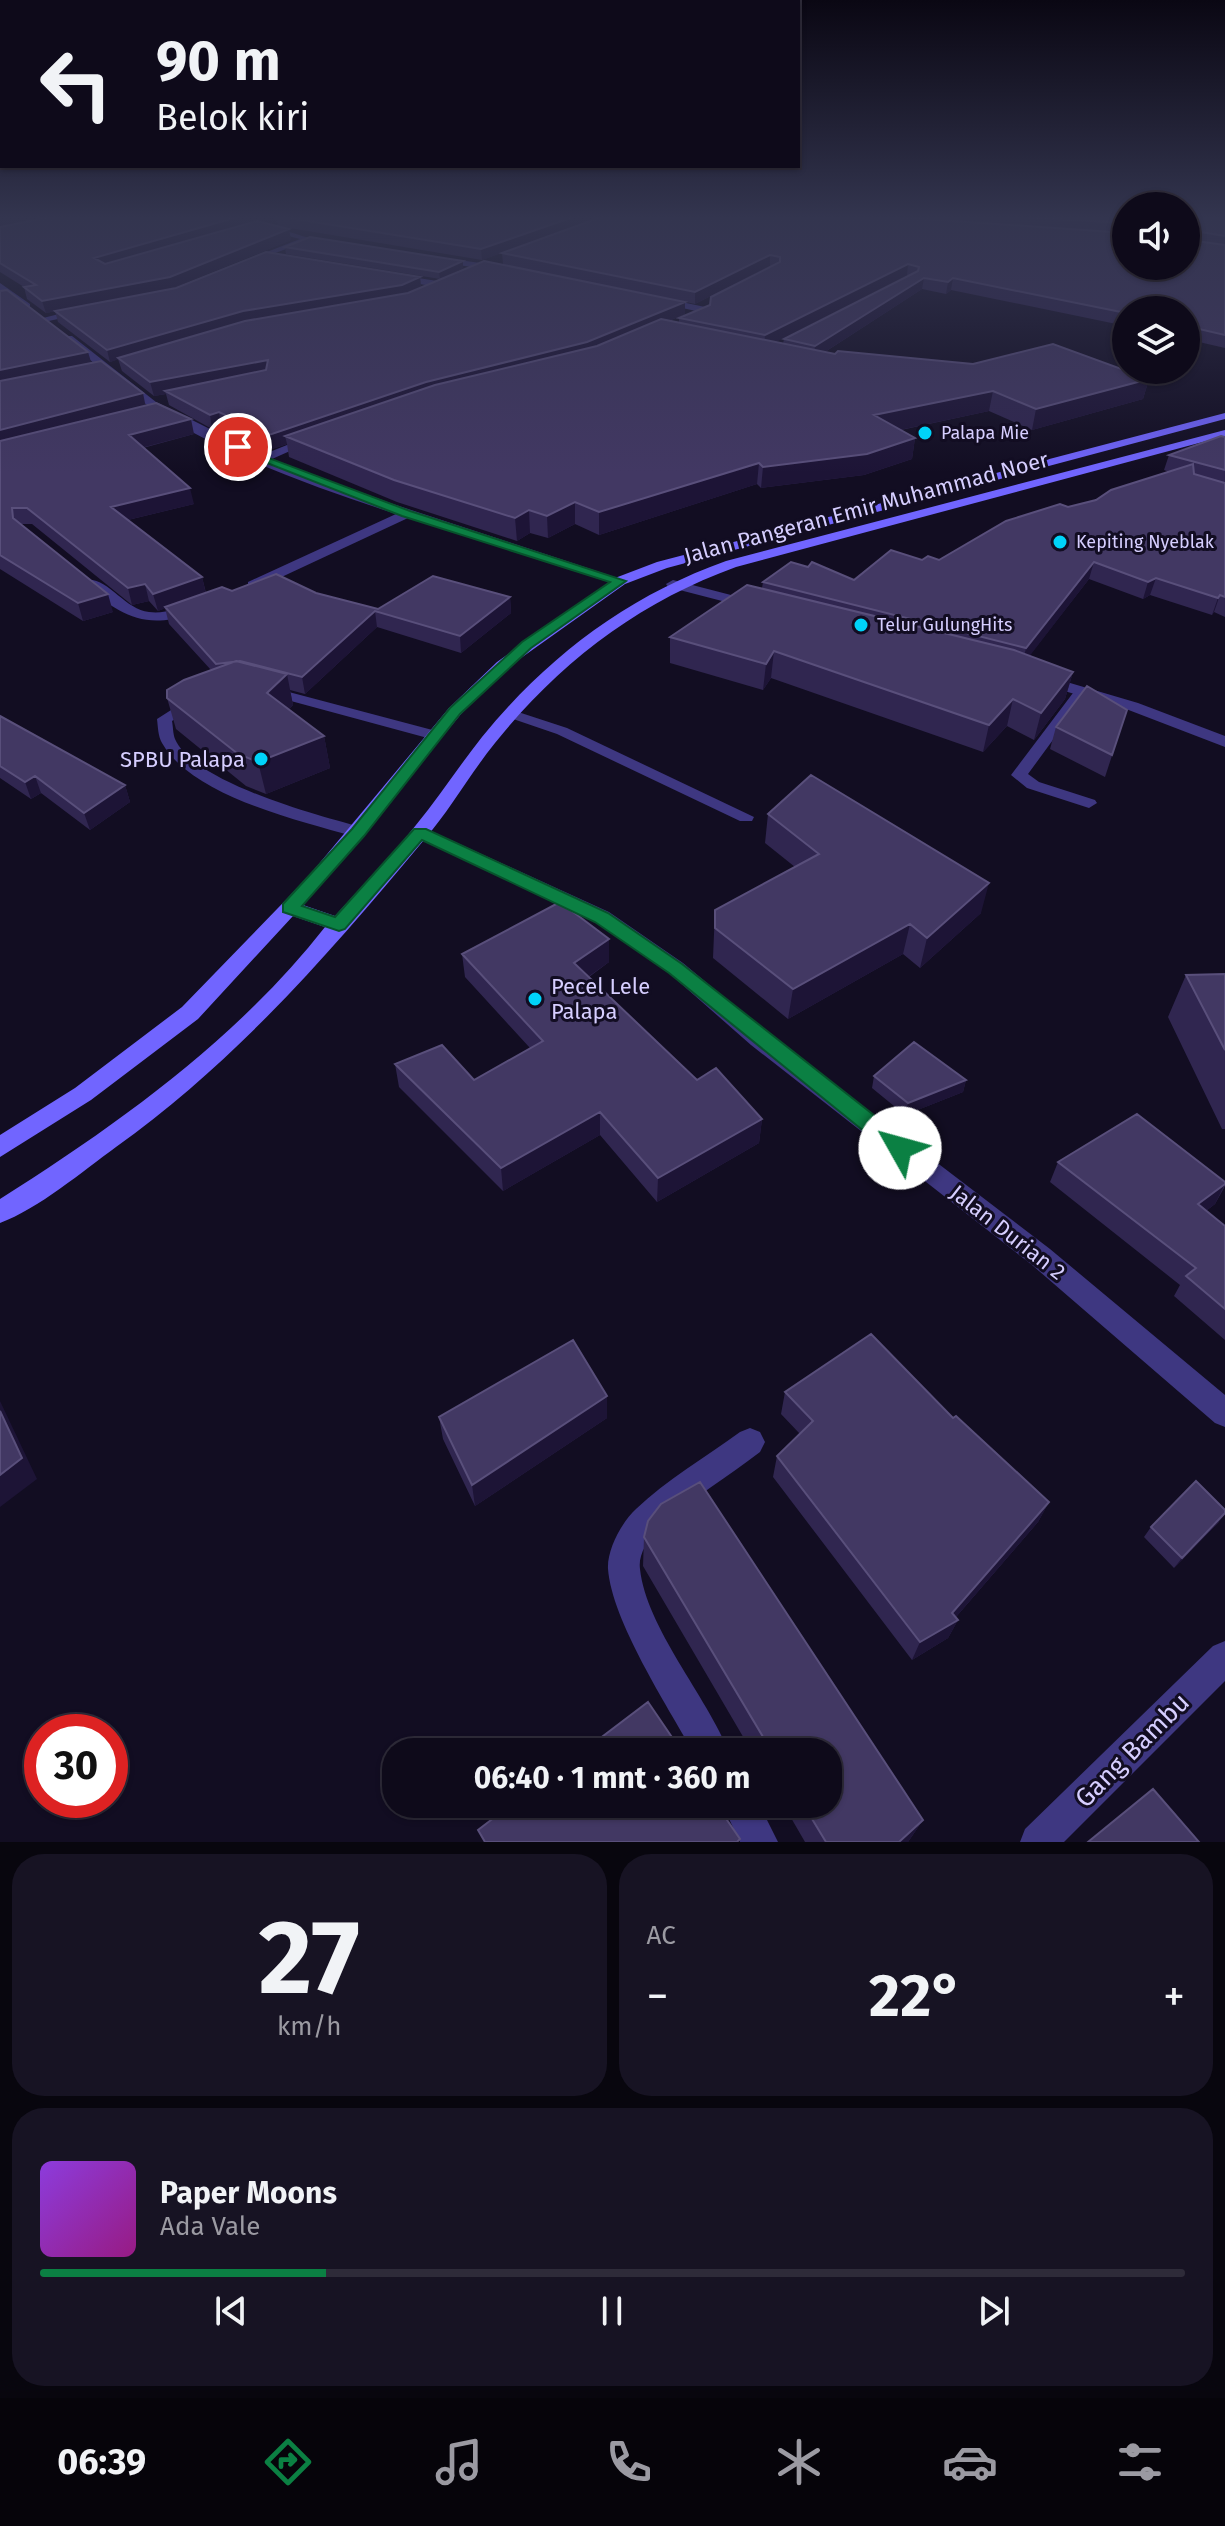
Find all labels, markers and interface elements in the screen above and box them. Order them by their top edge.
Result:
text: 90 m [156,28,281,95]
icon: left [24,32,128,136]
text: Belok kiri [156,96,310,140]
map controls [1112,192,1200,384]
button: sound [1112,192,1200,280]
button: layers [1112,296,1200,384]
pin [204,413,272,481]
place label: Palapa Mie [941,422,1029,444]
marker: Palapa Mie [916,424,934,442]
icon: arrive [216,425,260,469]
street label: Jalan Pangeran Emir Muhammad Noer [681,446,1052,569]
place label: Kepiting Nyeblak [1076,531,1215,553]
marker: Kepiting Nyeblak [1051,533,1069,551]
place label: Telur GulungHits [877,614,1012,636]
marker: Telur GulungHits [852,616,870,634]
place label: SPBU Palapa [120,746,245,773]
marker: SPBU Palapa [252,750,270,768]
place label: Pecel Lele Palapa [551,973,650,1025]
marker: Pecel Lele Palapa [526,990,544,1008]
position arrow [858,1106,942,1190]
street label: Jalan Durian 2 [945,1179,1071,1286]
street label: Gang Bambu [1069,1687,1196,1814]
speed limit sign: 30 [24,1714,128,1818]
text: 06:40 · 1 mnt · 360 m [474,1760,750,1796]
text: 27 [259,1896,360,2021]
text: AC [647,1920,676,1951]
text: 22° [869,1960,962,2032]
text: − [647,1970,669,2023]
text: + [1163,1970,1185,2023]
text: km/h [277,2011,341,2042]
text: Paper Moons [160,2175,337,2211]
text: Ada Vale [160,2211,260,2242]
icon: previous [209,2289,253,2333]
icon: pause [590,2289,634,2333]
icon: next [972,2289,1016,2333]
icon: directions [260,2434,316,2490]
icon: music [431,2434,487,2490]
icon: phone [601,2434,657,2490]
icon: climate [771,2434,827,2490]
icon: car [942,2434,998,2490]
icon: filters [1112,2434,1168,2490]
text: 06:39 [57,2440,146,2484]

